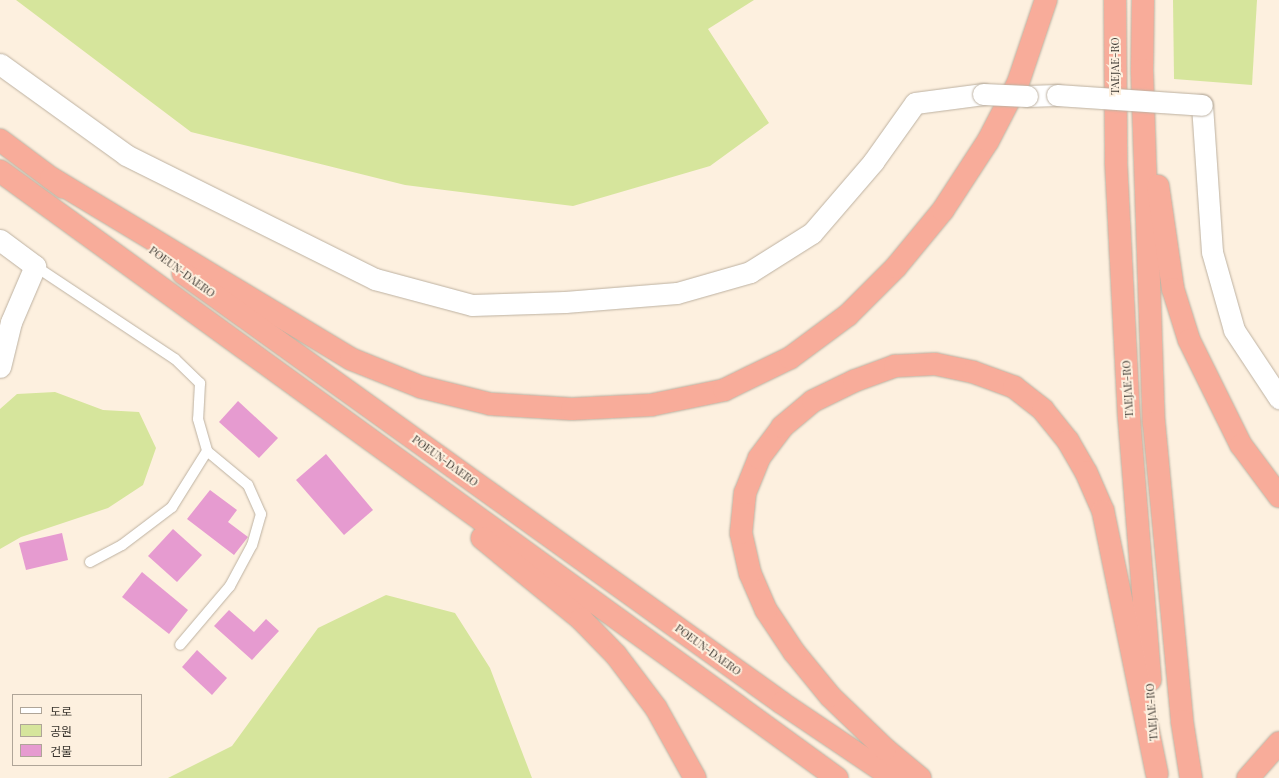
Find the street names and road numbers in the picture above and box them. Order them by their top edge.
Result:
street label: TAEJAE-RO [1108,37,1122,95]
street label: POEUN-DAERO [146,244,218,300]
street label: TAEJAE-RO [1120,360,1136,418]
street label: POEUN-DAERO [409,433,481,489]
street label: POEUN-DAERO [672,622,744,678]
street label: TAEJAE-RO [1143,683,1161,741]

